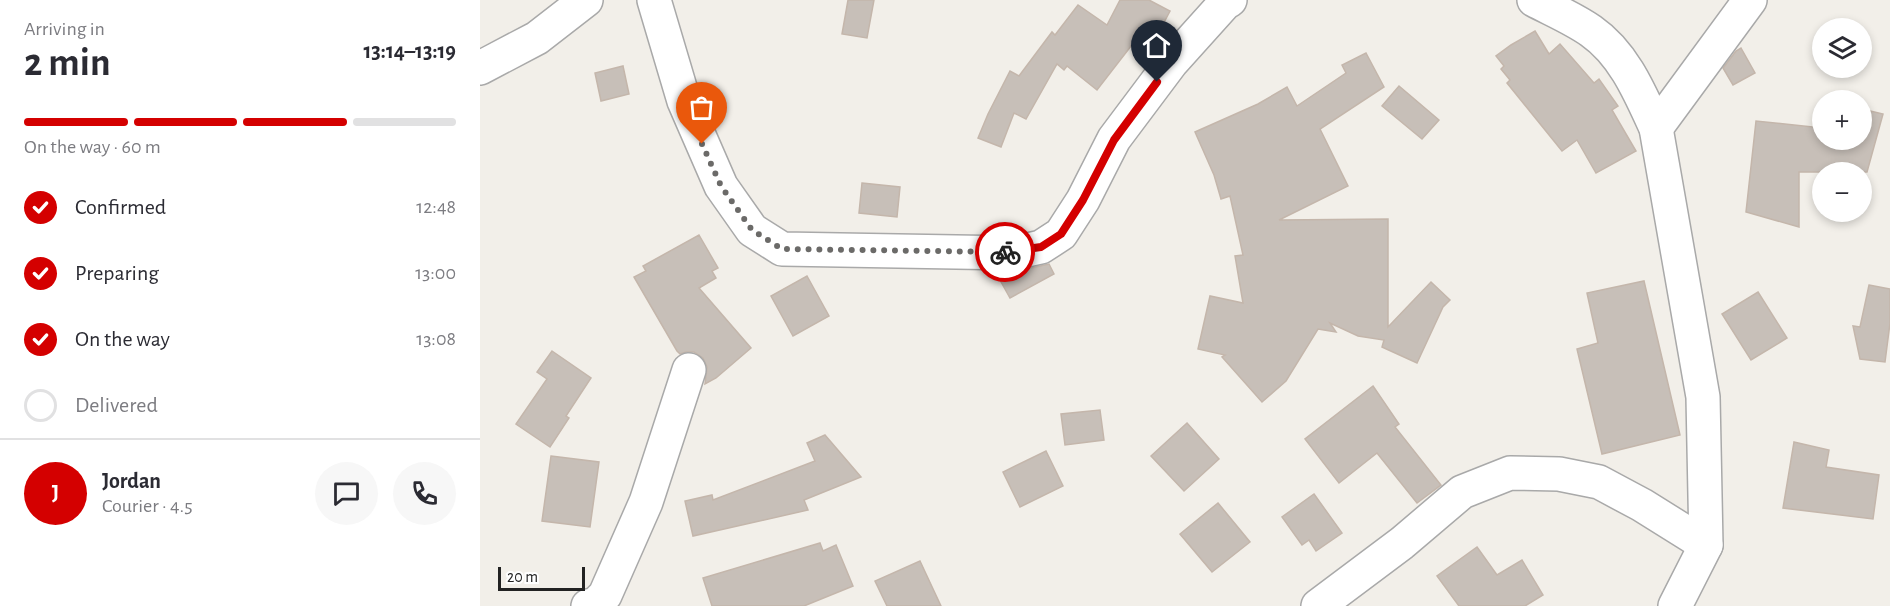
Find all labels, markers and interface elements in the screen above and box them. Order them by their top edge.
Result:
map controls [1812,18,1872,222]
button: layers [1812,18,1872,78]
text: Arriving in [24,19,105,39]
pin [1131,20,1182,82]
icon: home [1140,29,1173,62]
text: 13:14–13:19 [363,40,456,62]
text: 2 min [24,44,111,83]
pin [676,82,727,144]
button: + [1812,90,1872,150]
icon: bag [685,91,718,124]
text: On the way · 60 m [24,137,161,157]
button: − [1812,162,1872,222]
icon: check [24,191,57,224]
text: Confirmed [75,196,166,218]
text: 12:48 [416,197,456,217]
courier [975,222,1035,282]
icon: bike [989,236,1022,269]
icon: check [24,257,57,290]
text: Preparing [75,262,159,284]
text: 13:00 [415,263,456,283]
icon: check [24,323,57,356]
text: On the way [75,328,170,350]
text: 13:08 [416,329,456,349]
text: Delivered [75,394,158,416]
button: chat [315,462,378,525]
button: phone [393,462,456,525]
text: Jordan [102,470,161,492]
text: J [52,482,59,504]
text: Courier · 4.5 [102,496,193,516]
scale bar [498,564,585,592]
text: 20 m [507,569,538,585]

